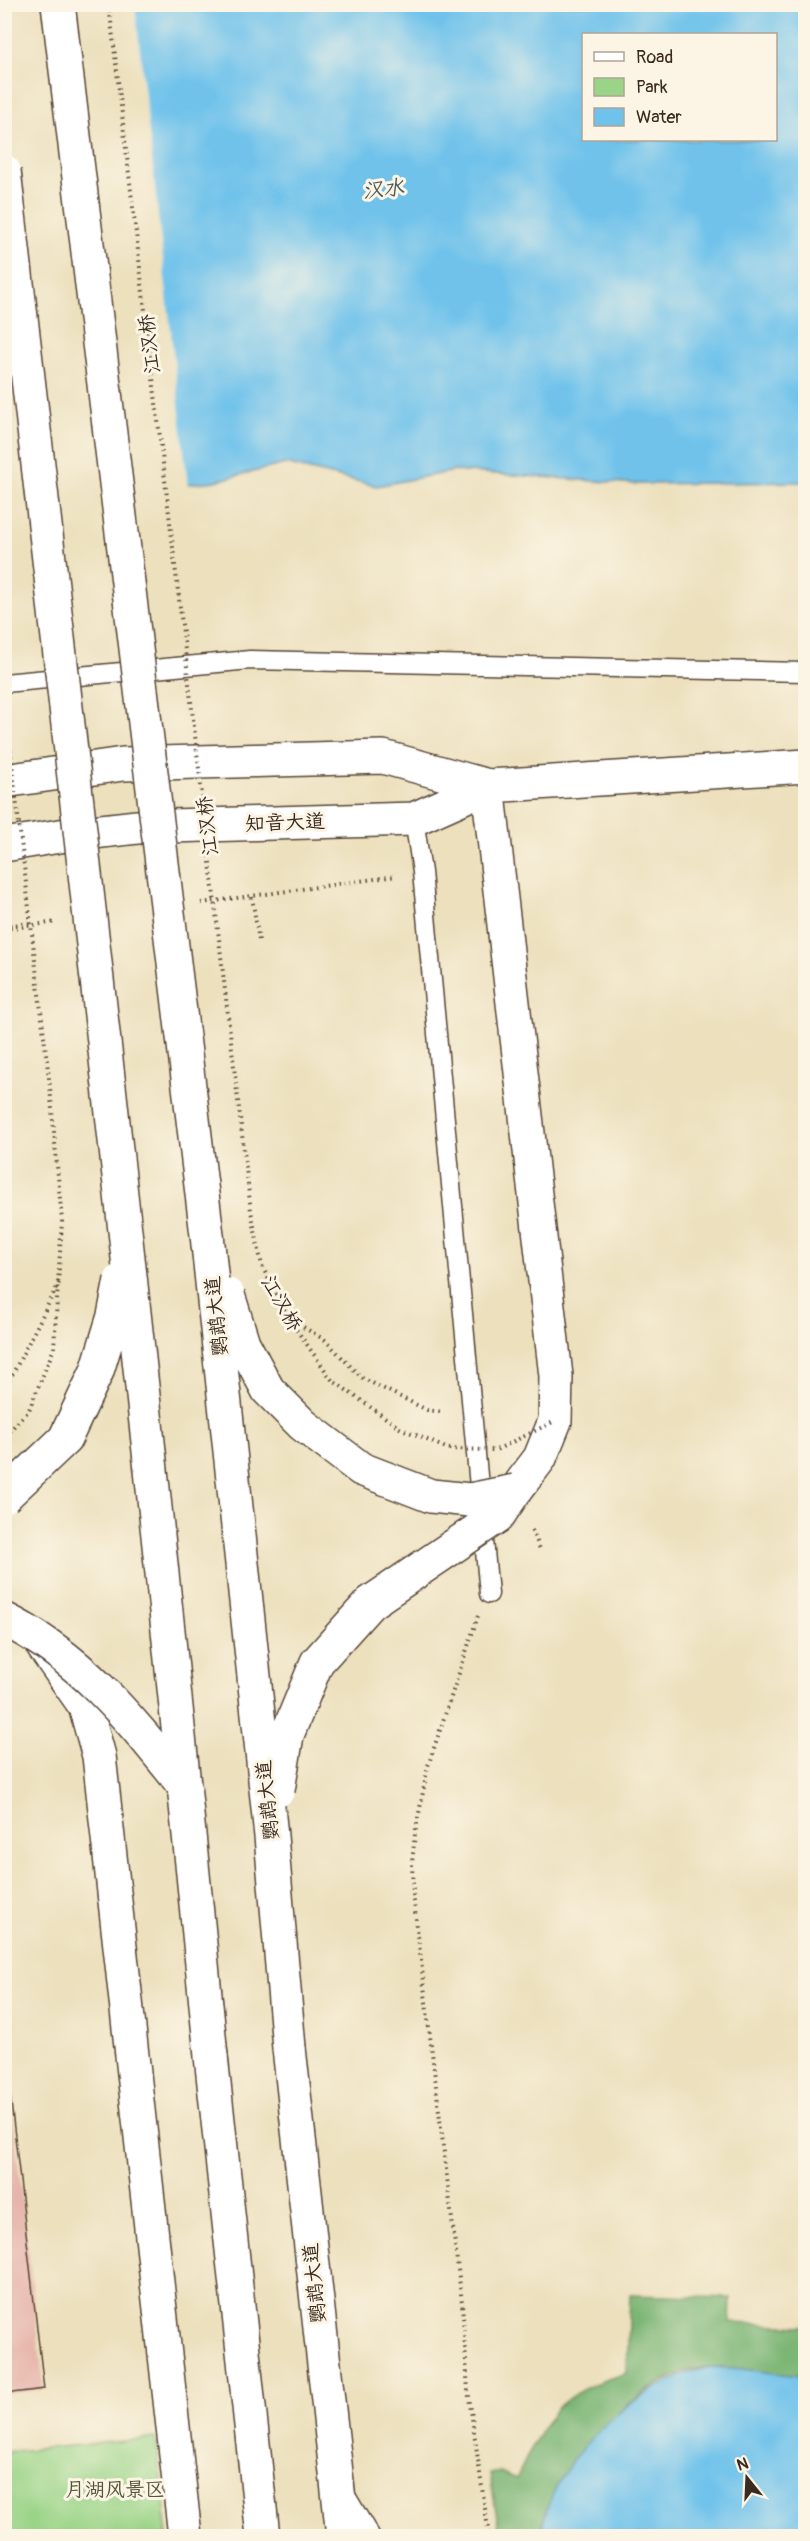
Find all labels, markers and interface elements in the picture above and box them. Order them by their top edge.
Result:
legend [582,33,777,141]
text: Road [636,46,673,69]
text: Park [636,76,668,99]
text: Water [636,106,682,129]
water label: 汉水 [361,173,407,205]
street label: 江汉桥 [133,313,166,375]
street label: 江汉桥 [191,795,224,857]
street label: 知音大道 [245,809,325,836]
street label: 江汉桥 [256,1271,307,1335]
street label: 鹦鹉大道 [200,1275,233,1357]
street label: 鹦鹉大道 [251,1759,284,1841]
street label: 鹦鹉大道 [298,2242,331,2324]
north arrow [717,2448,777,2508]
text: N [734,2453,751,2476]
park label: 月湖风景区 [65,2477,165,2502]

